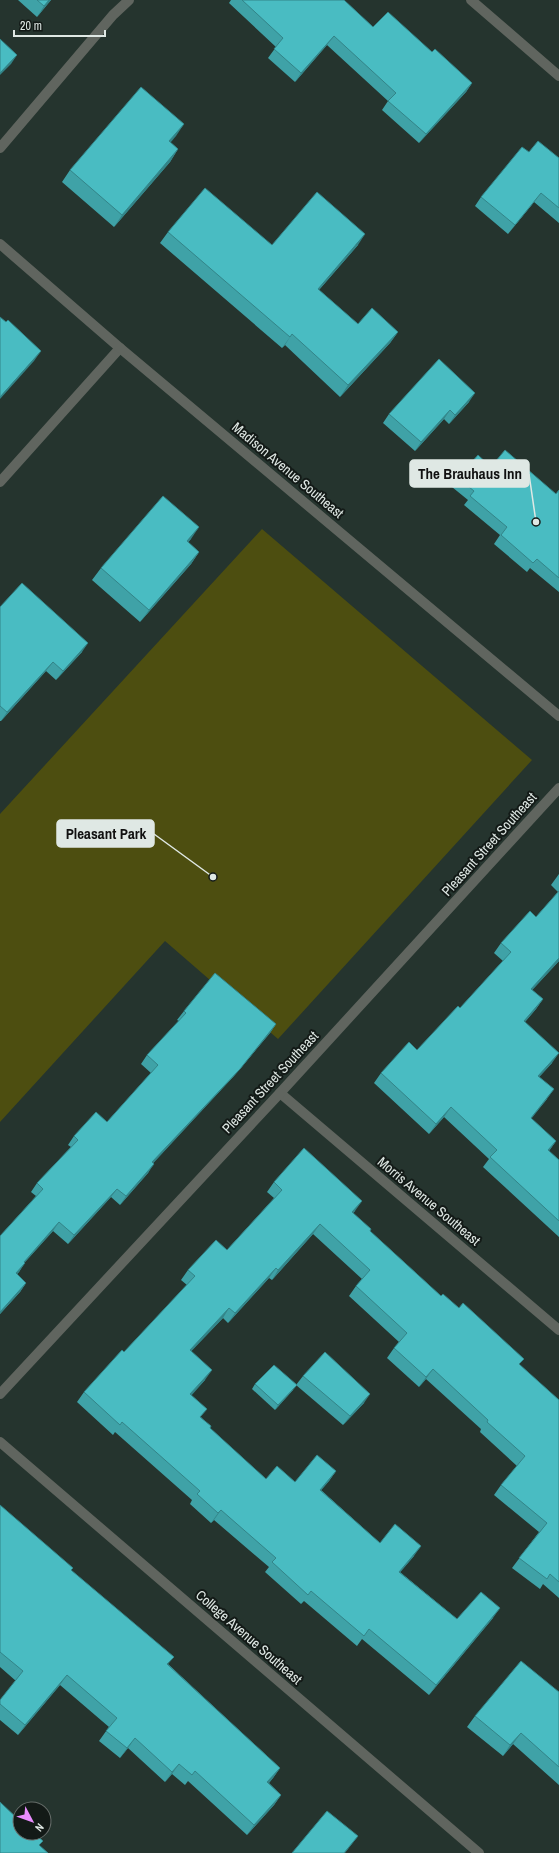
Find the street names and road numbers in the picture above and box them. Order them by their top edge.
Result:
street label: Madison Avenue Southeast [229,418,347,522]
street label: Pleasant Street Southeast [438,788,540,900]
street label: Pleasant Street Southeast [218,1027,322,1137]
street label: Morris Avenue Southeast [374,1153,484,1249]
street label: College Avenue Southeast [192,1586,306,1688]

